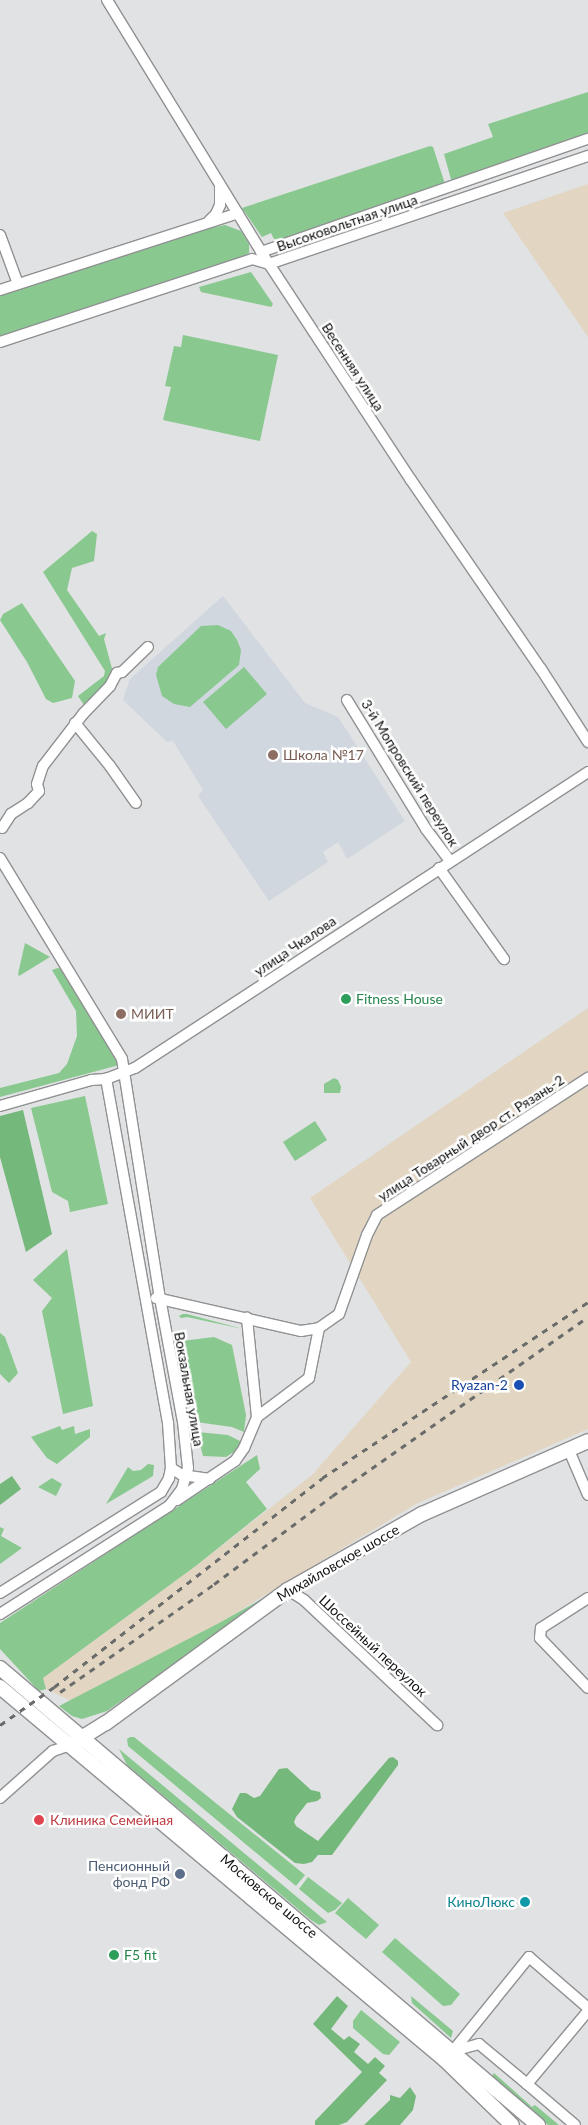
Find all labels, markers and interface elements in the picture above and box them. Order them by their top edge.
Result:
street label: Высоковольтная улица [274,191,420,255]
street label: Весенняя улица [318,320,388,414]
street label: 3-й Мопровский переулок [358,696,462,850]
place label: Школа №17 [283,747,364,763]
marker: Школа №17 [267,749,279,761]
street label: улица Чкалова [251,912,339,980]
place label: Fitness House [356,991,443,1007]
marker: Fitness House [340,993,352,1005]
place label: МИИТ [131,1006,174,1022]
marker: МИИТ [115,1008,127,1020]
street label: улица Товарный двор ст. Рязань-2 [375,1071,567,1205]
street label: Вокзальная улица [171,1331,207,1447]
place label: Ryazan-2 [451,1377,508,1393]
marker: Ryazan-2 [512,1378,526,1392]
street label: Михайловское шоссе [274,1521,402,1605]
street label: Шоссейный переулок [316,1592,430,1700]
place label: Клиника Семейная [50,1812,173,1828]
marker: Клиника Семейная [32,1813,46,1827]
street label: Московское шоссе [217,1850,321,1942]
place label: Пенсионный фонд РФ [88,1858,170,1890]
marker: Пенсионный фонд РФ [174,1868,186,1880]
place label: КиноЛюкс [447,1894,515,1910]
marker: КиноЛюкс [519,1896,531,1908]
place label: F5 fit [124,1947,157,1963]
marker: F5 fit [108,1949,120,1961]

